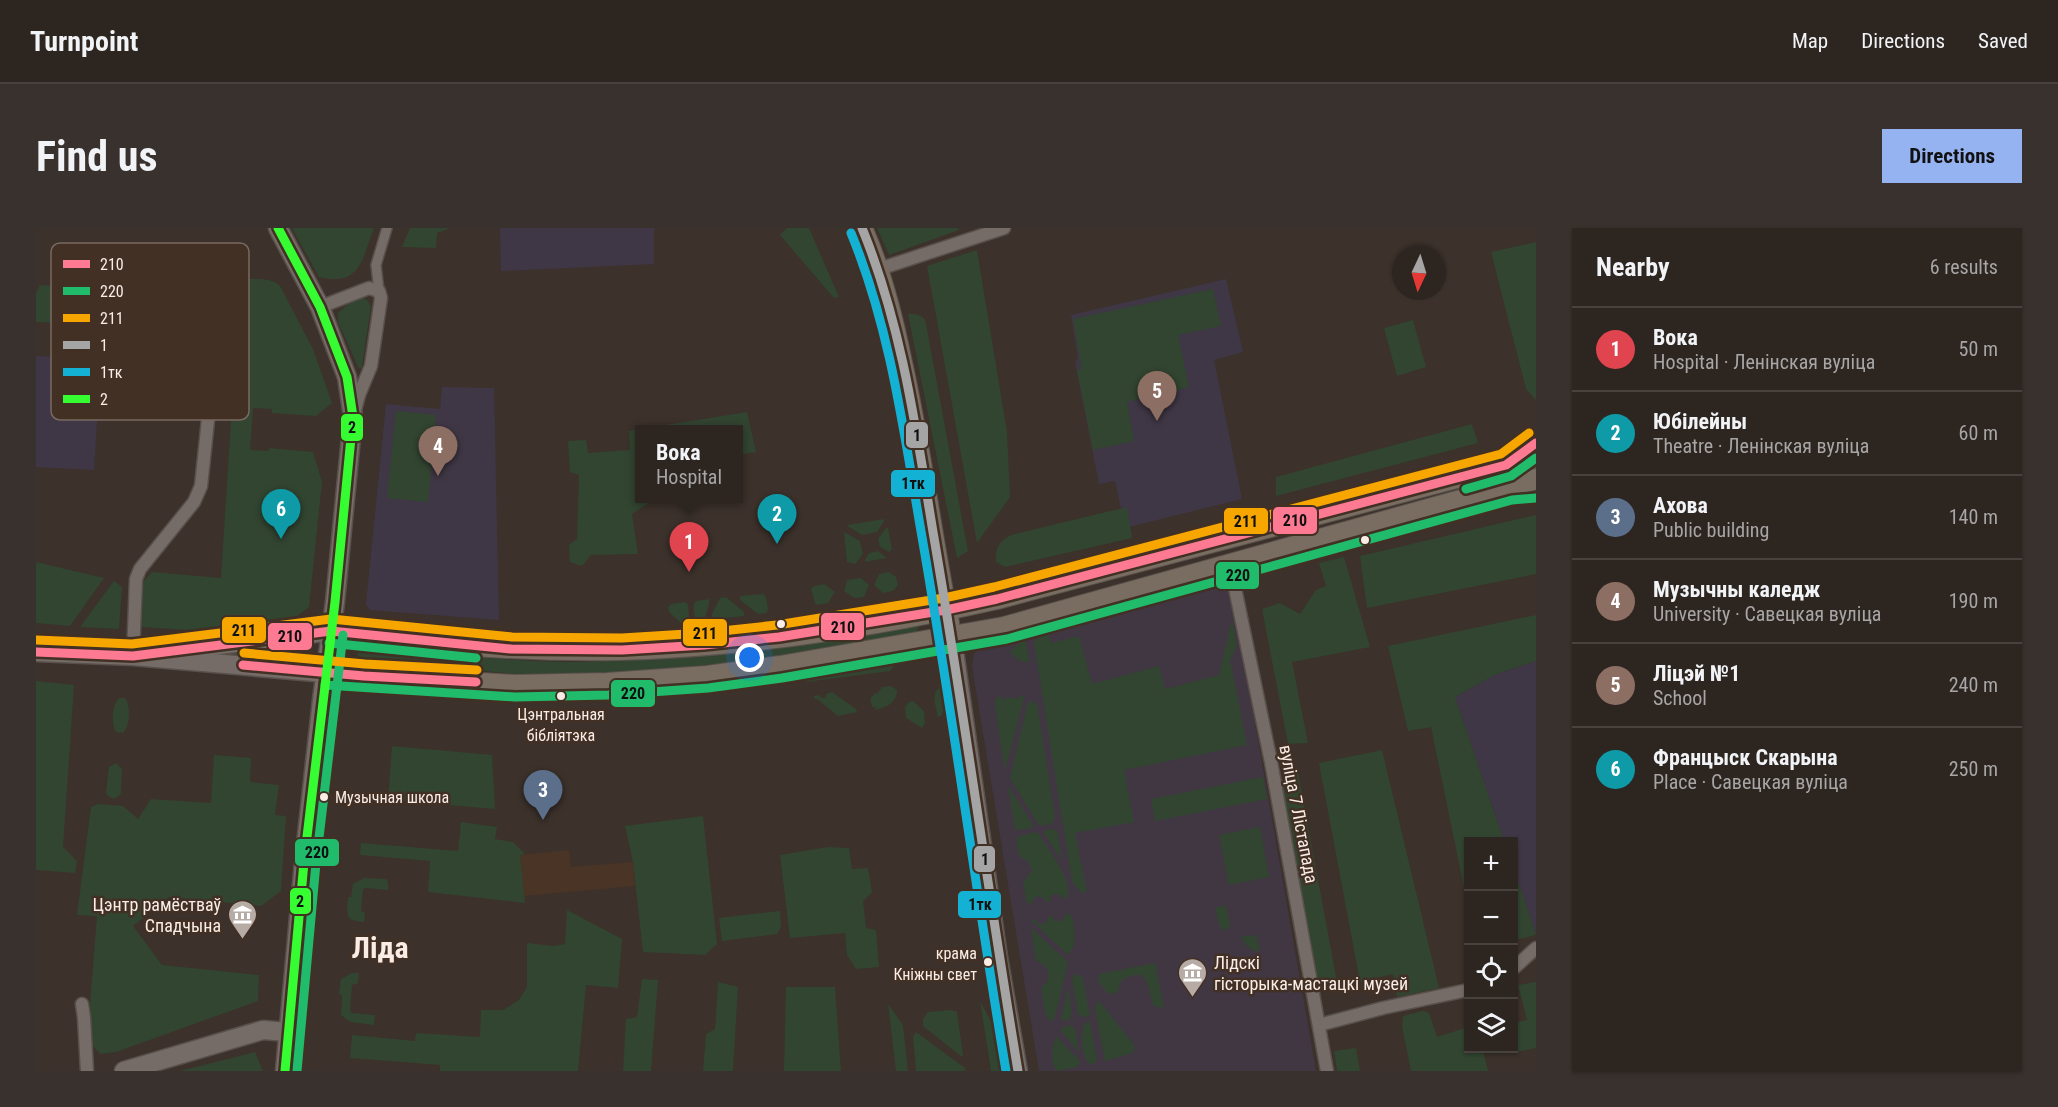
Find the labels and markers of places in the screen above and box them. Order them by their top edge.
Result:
pin: 5 [1138,372,1176,421]
pin: 4 [418,426,458,476]
pin: 6 [262,490,300,539]
pin: 2 [758,494,796,544]
pin: 1 [670,522,708,572]
unlabelled marker [1359,534,1371,546]
unlabelled marker [775,618,787,630]
marker: Цэнтральная бібліятэка [555,690,567,702]
place label: Цэнтральная бібліятэка [517,705,605,745]
pin: 3 [524,770,562,820]
place label: Музычная школа [335,788,449,807]
marker: Музычная школа [318,791,330,803]
place label: Цэнтр рамёстваў Спадчына [93,894,221,936]
museum icon: Цэнтр рамёстваў Спадчына [226,898,258,940]
place label: крама Кніжны свет [893,944,977,984]
place label: Лідскі гісторыка-мастацкі музей [1214,952,1408,994]
marker: крама Кніжны свет [982,956,994,968]
museum icon: Лідскі гісторыка-мастацкі музей [1177,956,1209,998]

